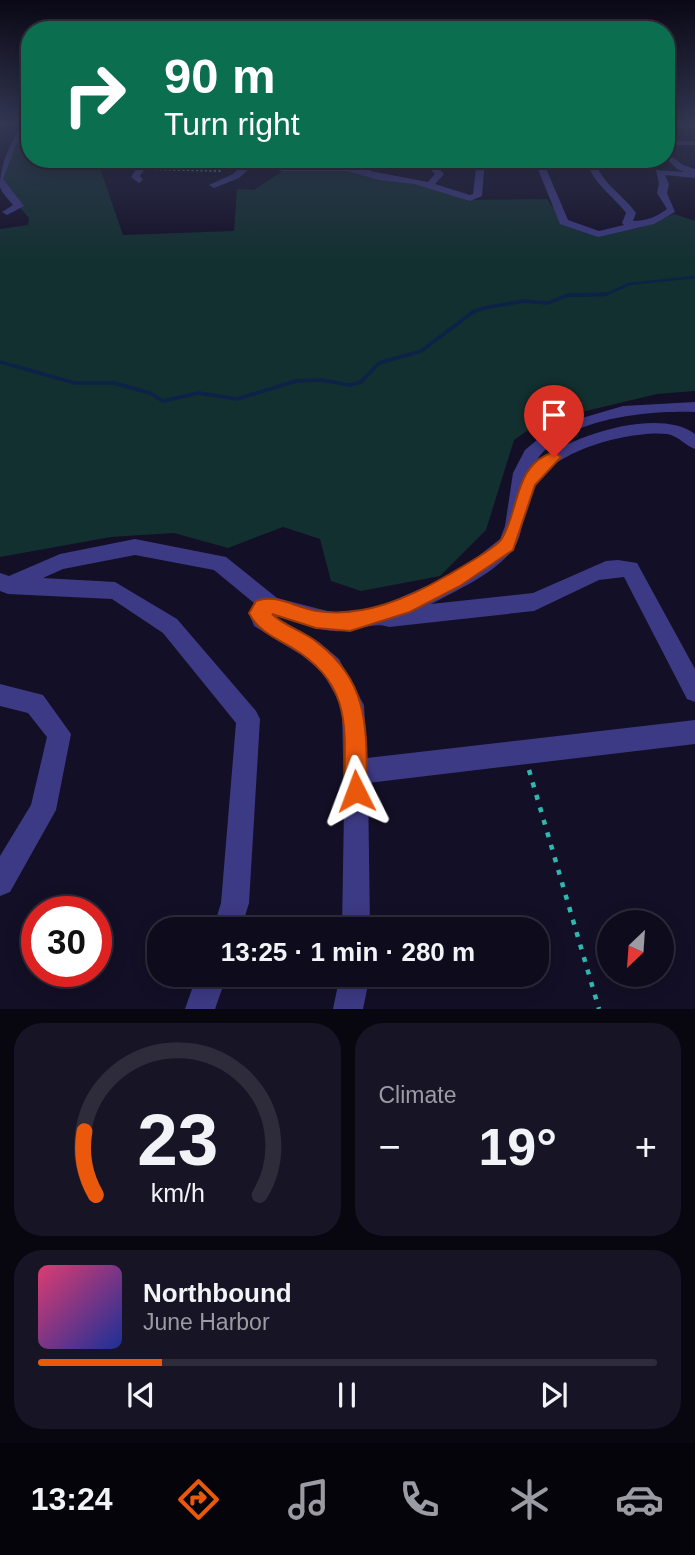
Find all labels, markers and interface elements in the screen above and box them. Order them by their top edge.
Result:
icon: right [49,49,140,140]
text: 90 m [164,49,276,103]
text: Turn right [164,106,300,142]
pin [524,385,584,457]
icon: arrive [535,396,573,434]
position arrow [319,754,393,828]
speed limit sign: 30 [21,896,112,987]
north arrow [597,910,674,987]
map controls [597,910,674,987]
text: 13:25 · 1 min · 280 m [221,937,475,967]
text: Climate [379,1082,456,1108]
text: 23 [137,1100,218,1181]
text: 19° [478,1118,557,1176]
text: − [379,1126,401,1168]
text: + [635,1126,657,1168]
text: km/h [150,1179,204,1207]
text: Northbound [143,1278,292,1308]
text: June Harbor [143,1309,270,1335]
icon: previous [122,1376,160,1414]
icon: pause [328,1376,366,1414]
icon: next [535,1376,573,1414]
icon: directions [174,1475,223,1524]
icon: music [284,1475,333,1524]
icon: phone [395,1475,444,1524]
icon: climate [505,1475,554,1524]
icon: car [615,1475,664,1524]
text: 13:24 [31,1481,113,1517]

